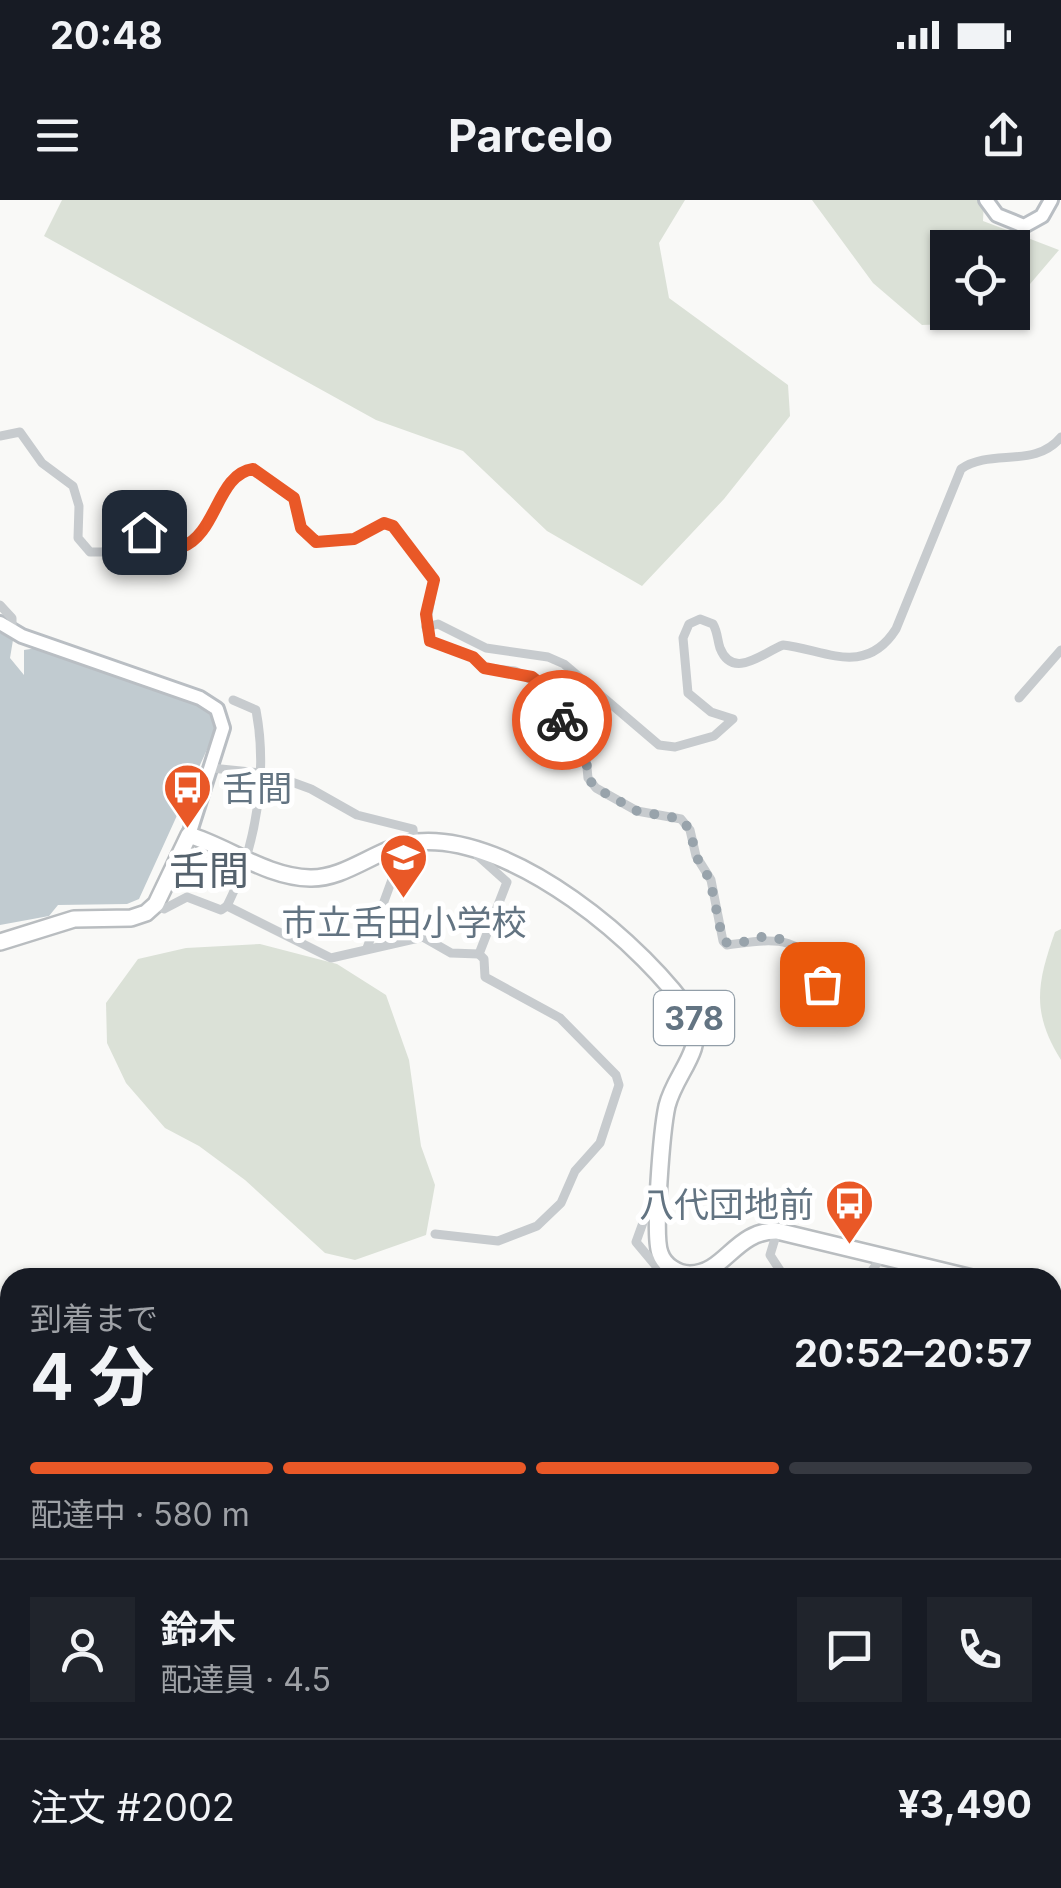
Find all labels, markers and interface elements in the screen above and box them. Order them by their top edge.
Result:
text: 20:48 [50,12,163,58]
icon: menu [30,108,85,163]
text: Parcelo [448,108,613,163]
icon: share [976,108,1031,163]
map controls [930,230,1030,330]
button: locate [930,230,1030,330]
pin [102,490,187,575]
icon: home [117,505,172,560]
courier [512,670,612,770]
icon: bike [535,693,590,748]
bus stop icon: 舌間 [161,762,213,830]
place label: 舌間 [222,767,292,809]
school or university icon: 市立舌田小学校 [378,832,430,900]
district label: 舌間 [169,846,249,895]
place label: 市立舌田小学校 [281,901,527,943]
pin [780,942,865,1027]
icon: bag [795,957,850,1012]
road number: 378 [654,991,734,1045]
bus stop icon: 八代団地前 [823,1178,875,1246]
place label: 八代団地前 [639,1183,814,1225]
text: 到着まで [30,1299,158,1338]
text: 20:52–20:57 [794,1330,1032,1376]
text: 4 分 [30,1337,154,1416]
text: 配達中 · 580 m [30,1495,250,1534]
button: person [30,1597,135,1702]
button: chat [797,1597,902,1702]
button: phone [927,1597,1032,1702]
text: 鈴木 [160,1606,236,1652]
text: 配達員 · 4.5 [160,1660,331,1699]
text: ¥3,490 [898,1781,1032,1827]
text: 注文 #2002 [30,1784,235,1830]

